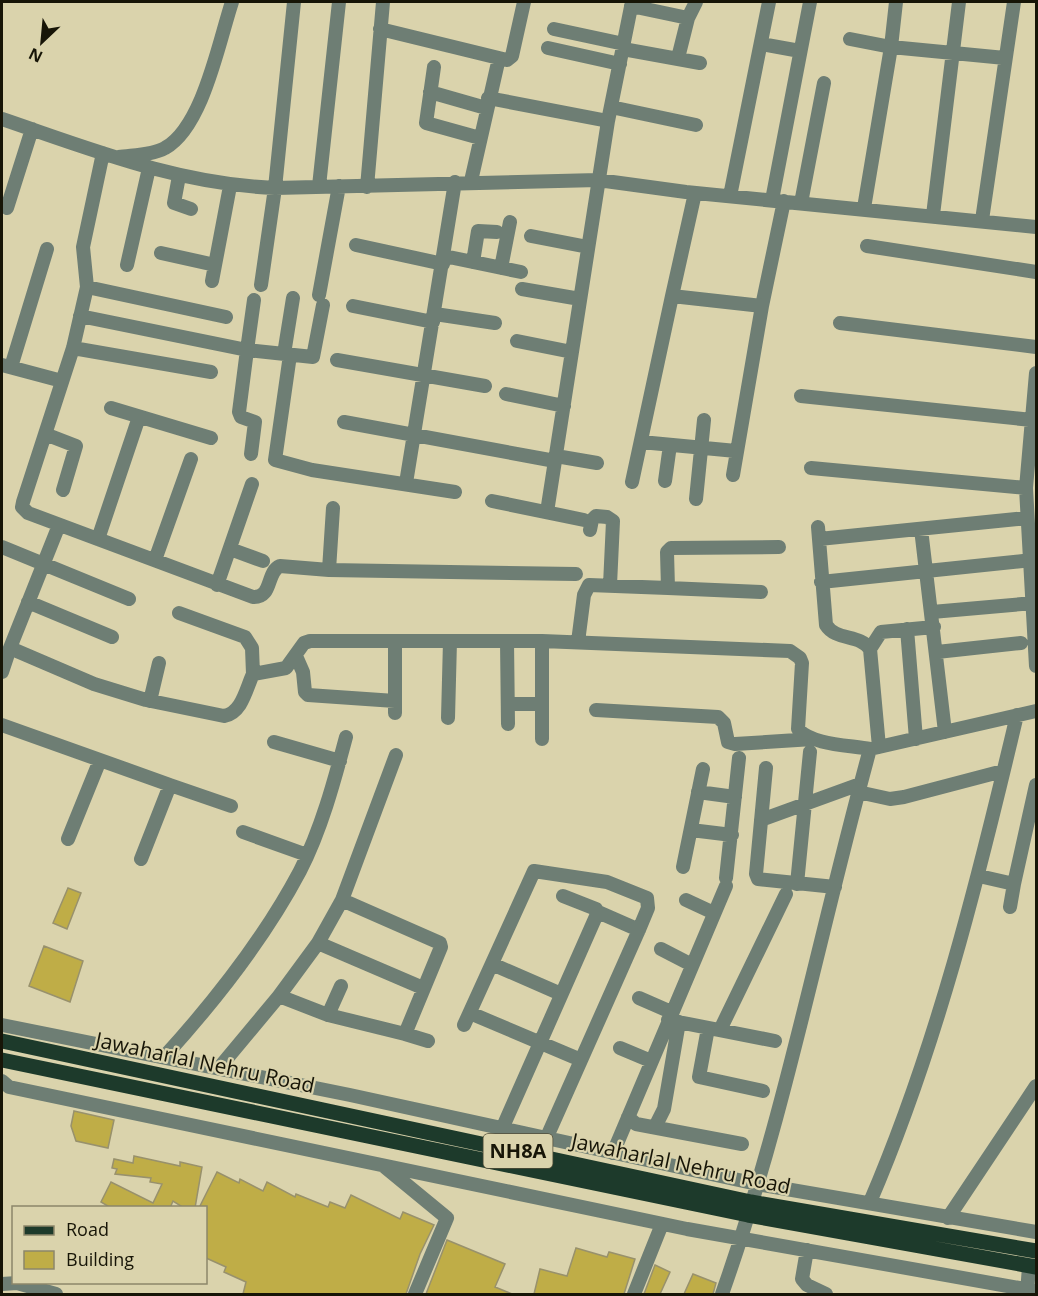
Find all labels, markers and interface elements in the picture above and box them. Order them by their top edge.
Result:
north arrow [12,12,72,72]
text: N [25,43,46,68]
street label: Jawaharlal Nehru Road [91,1025,317,1099]
street label: Jawaharlal Nehru Road [567,1126,793,1200]
road number: NH8A [484,1134,552,1168]
legend [12,1206,207,1284]
text: Road [66,1217,109,1241]
text: Building [66,1247,134,1271]

